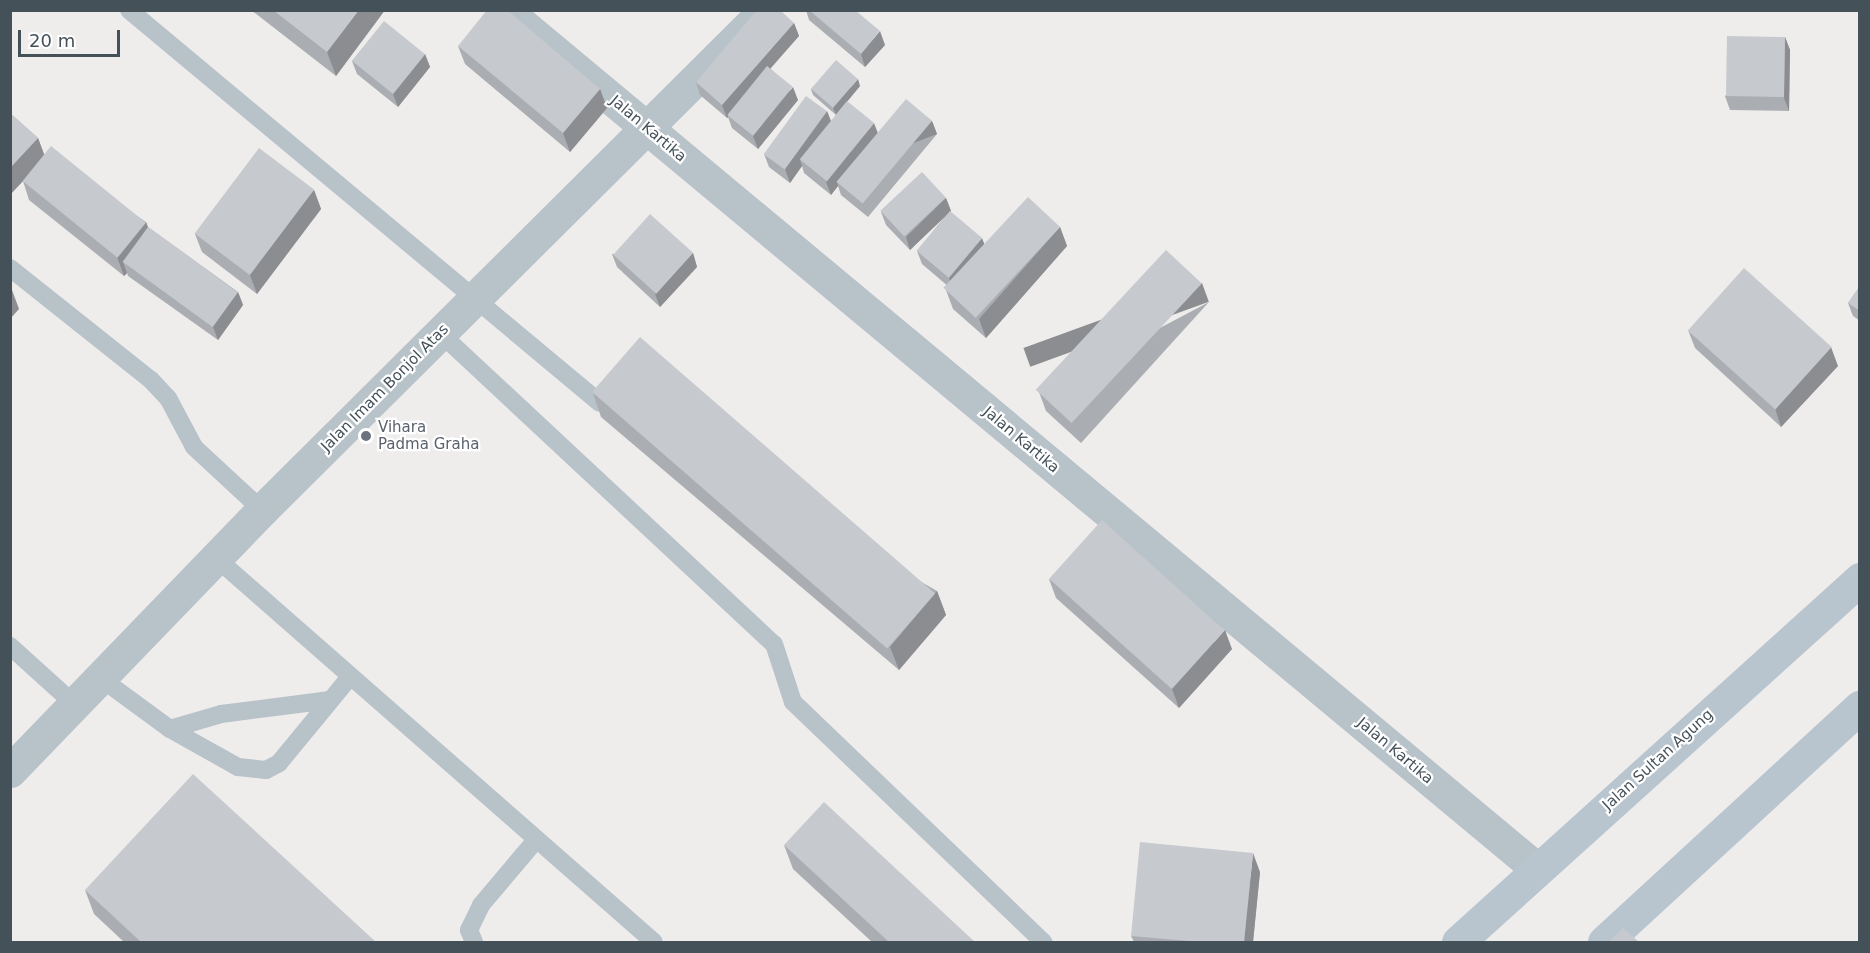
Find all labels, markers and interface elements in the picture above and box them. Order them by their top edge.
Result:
scale bar [21,18,123,56]
text: 20 m [29,30,75,51]
street label: Jalan Kartika [606,92,690,166]
street label: Jalan Imam Bonjol Atas [317,320,453,456]
street label: Jalan Kartika [979,403,1063,477]
place label: Vihara Padma Graha [378,418,479,453]
marker: Vihara Padma Graha [359,429,373,443]
street label: Jalan Sultan Agung [1599,706,1717,814]
street label: Jalan Kartika [1353,714,1437,788]

